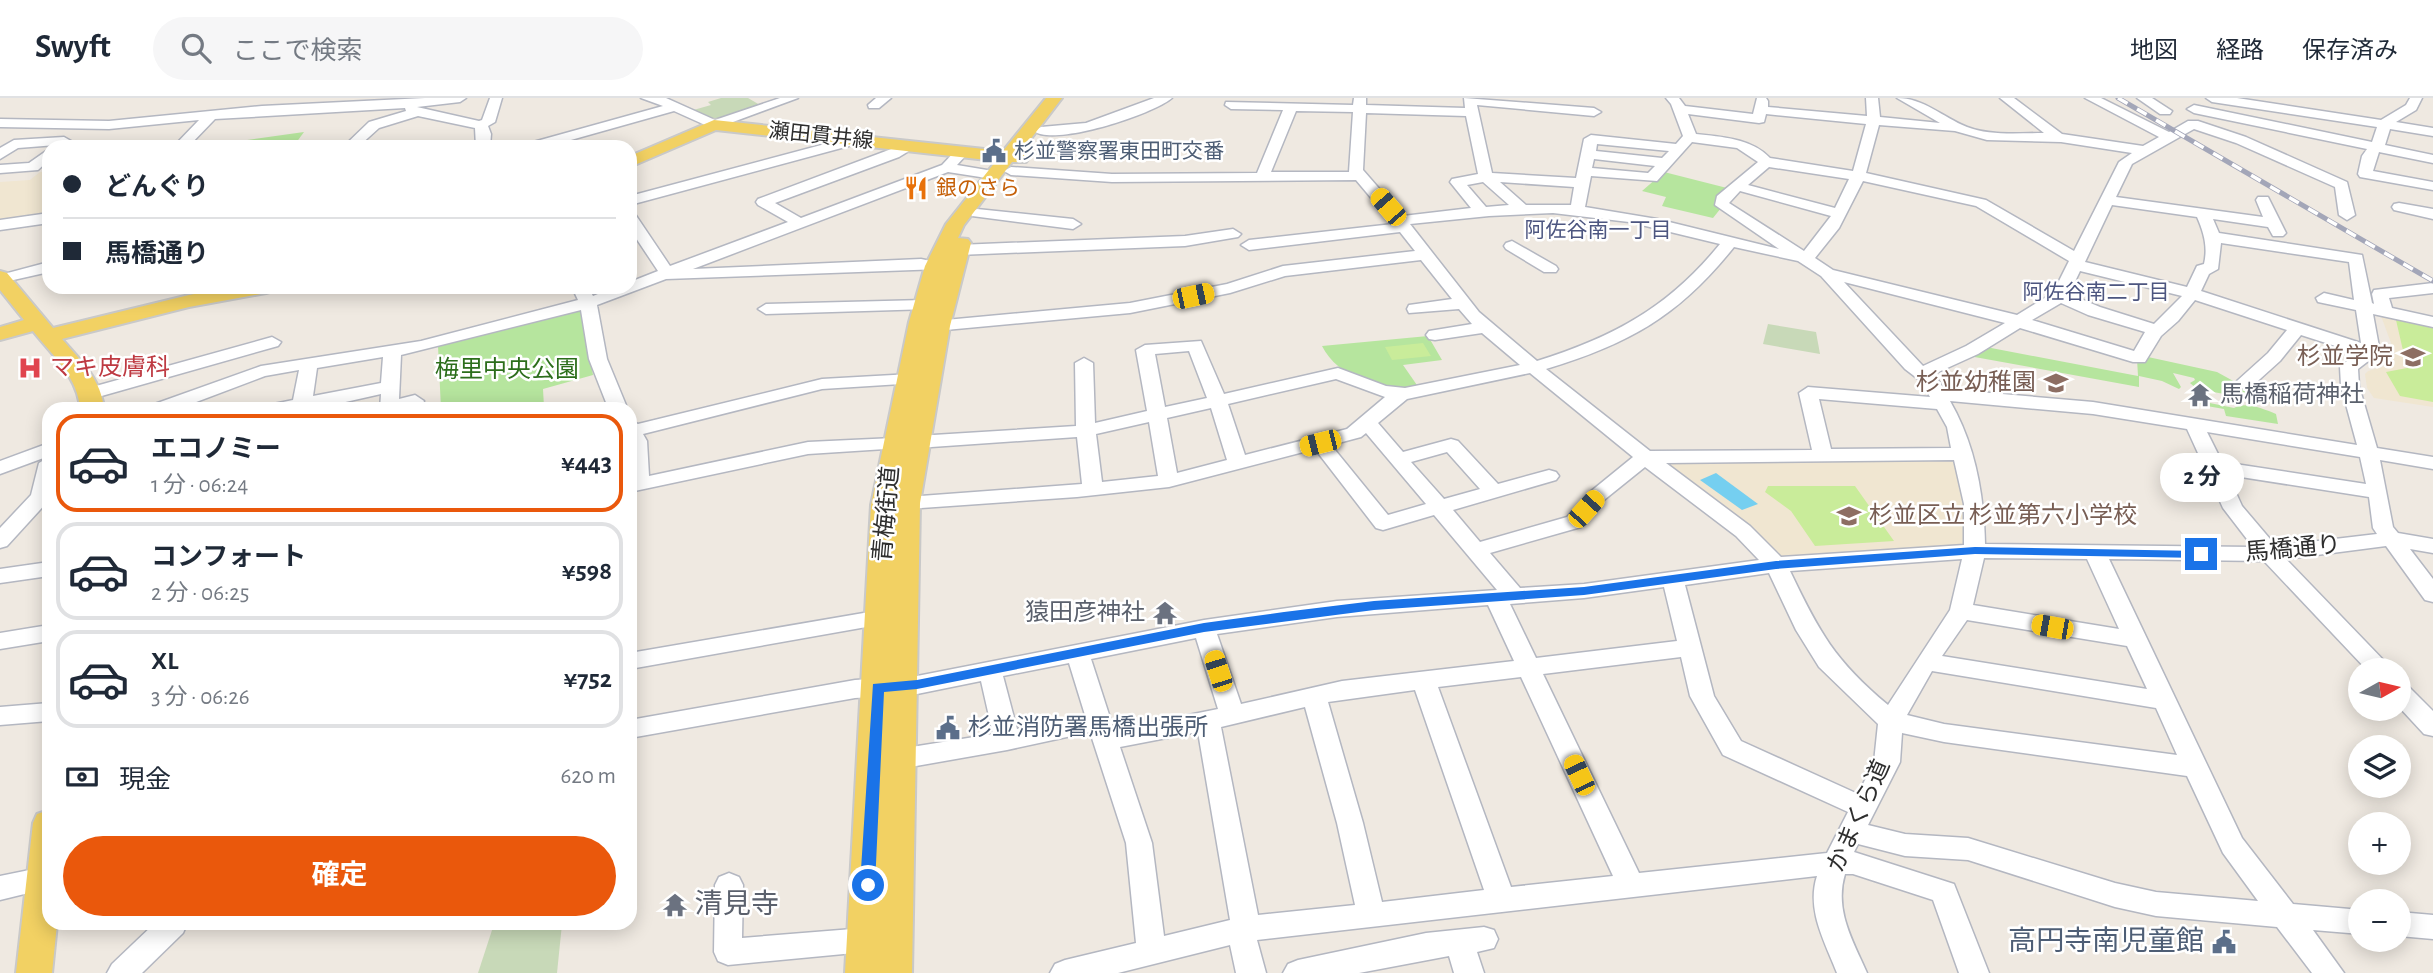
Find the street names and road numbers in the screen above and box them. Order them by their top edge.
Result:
street label: 瀬田貫井線 [768,119,874,152]
street label: 青梅街道 [869,465,903,563]
street label: 馬橋通り [2244,531,2342,565]
street label: かまくら道 [1822,755,1894,876]

